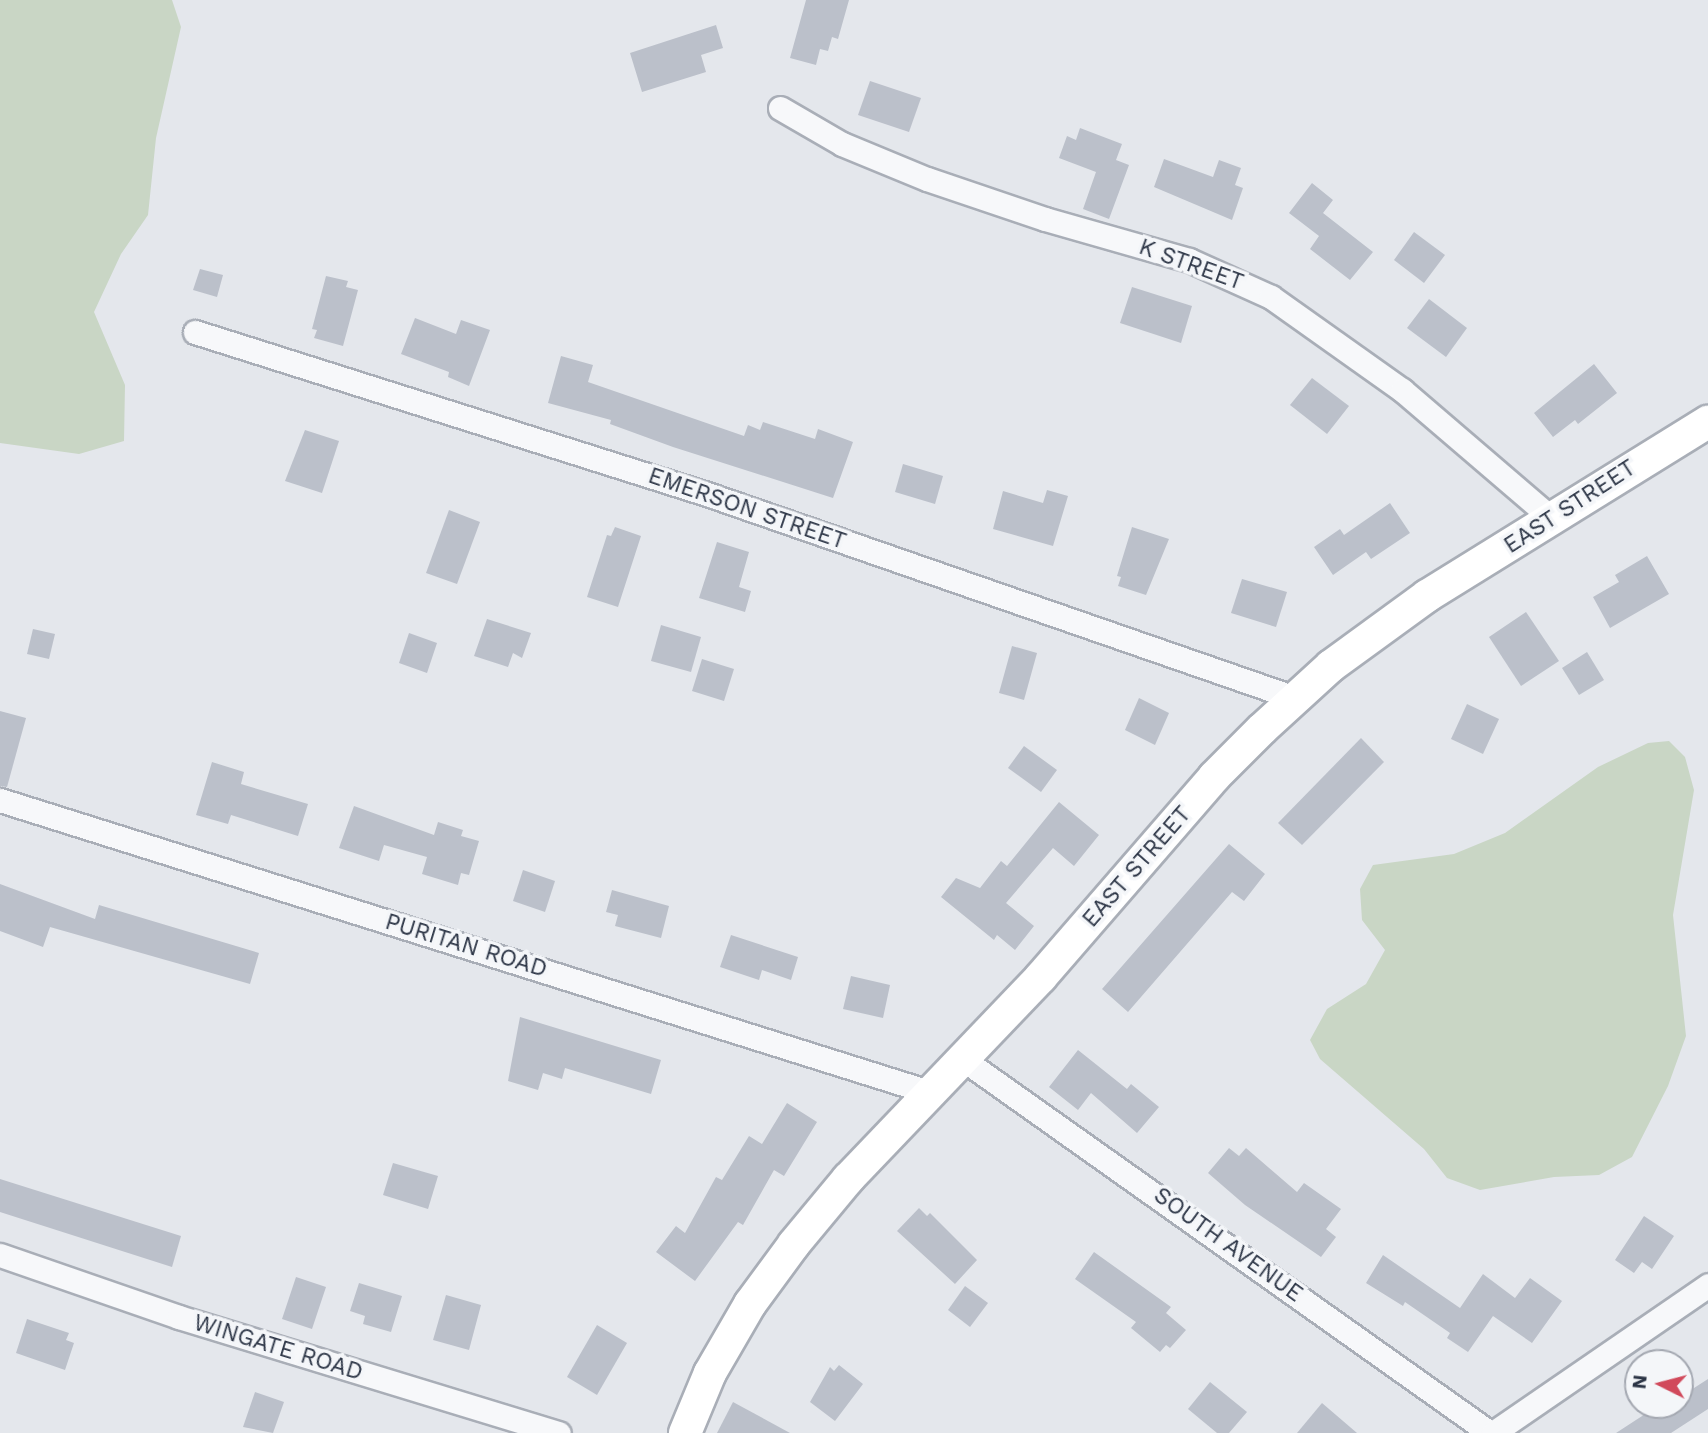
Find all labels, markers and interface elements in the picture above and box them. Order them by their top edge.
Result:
street label: K STREET [1135,233,1247,297]
street label: EAST STREET [1499,454,1641,560]
street label: EMERSON STREET [644,462,850,556]
street label: EAST STREET [1077,801,1197,933]
street label: PURITAN ROAD [382,908,550,984]
street label: SOUTH AVENUE [1148,1182,1308,1308]
street label: WINGATE ROAD [190,1309,366,1387]
north arrow [1624,1349,1694,1419]
text: N [1627,1374,1652,1390]

